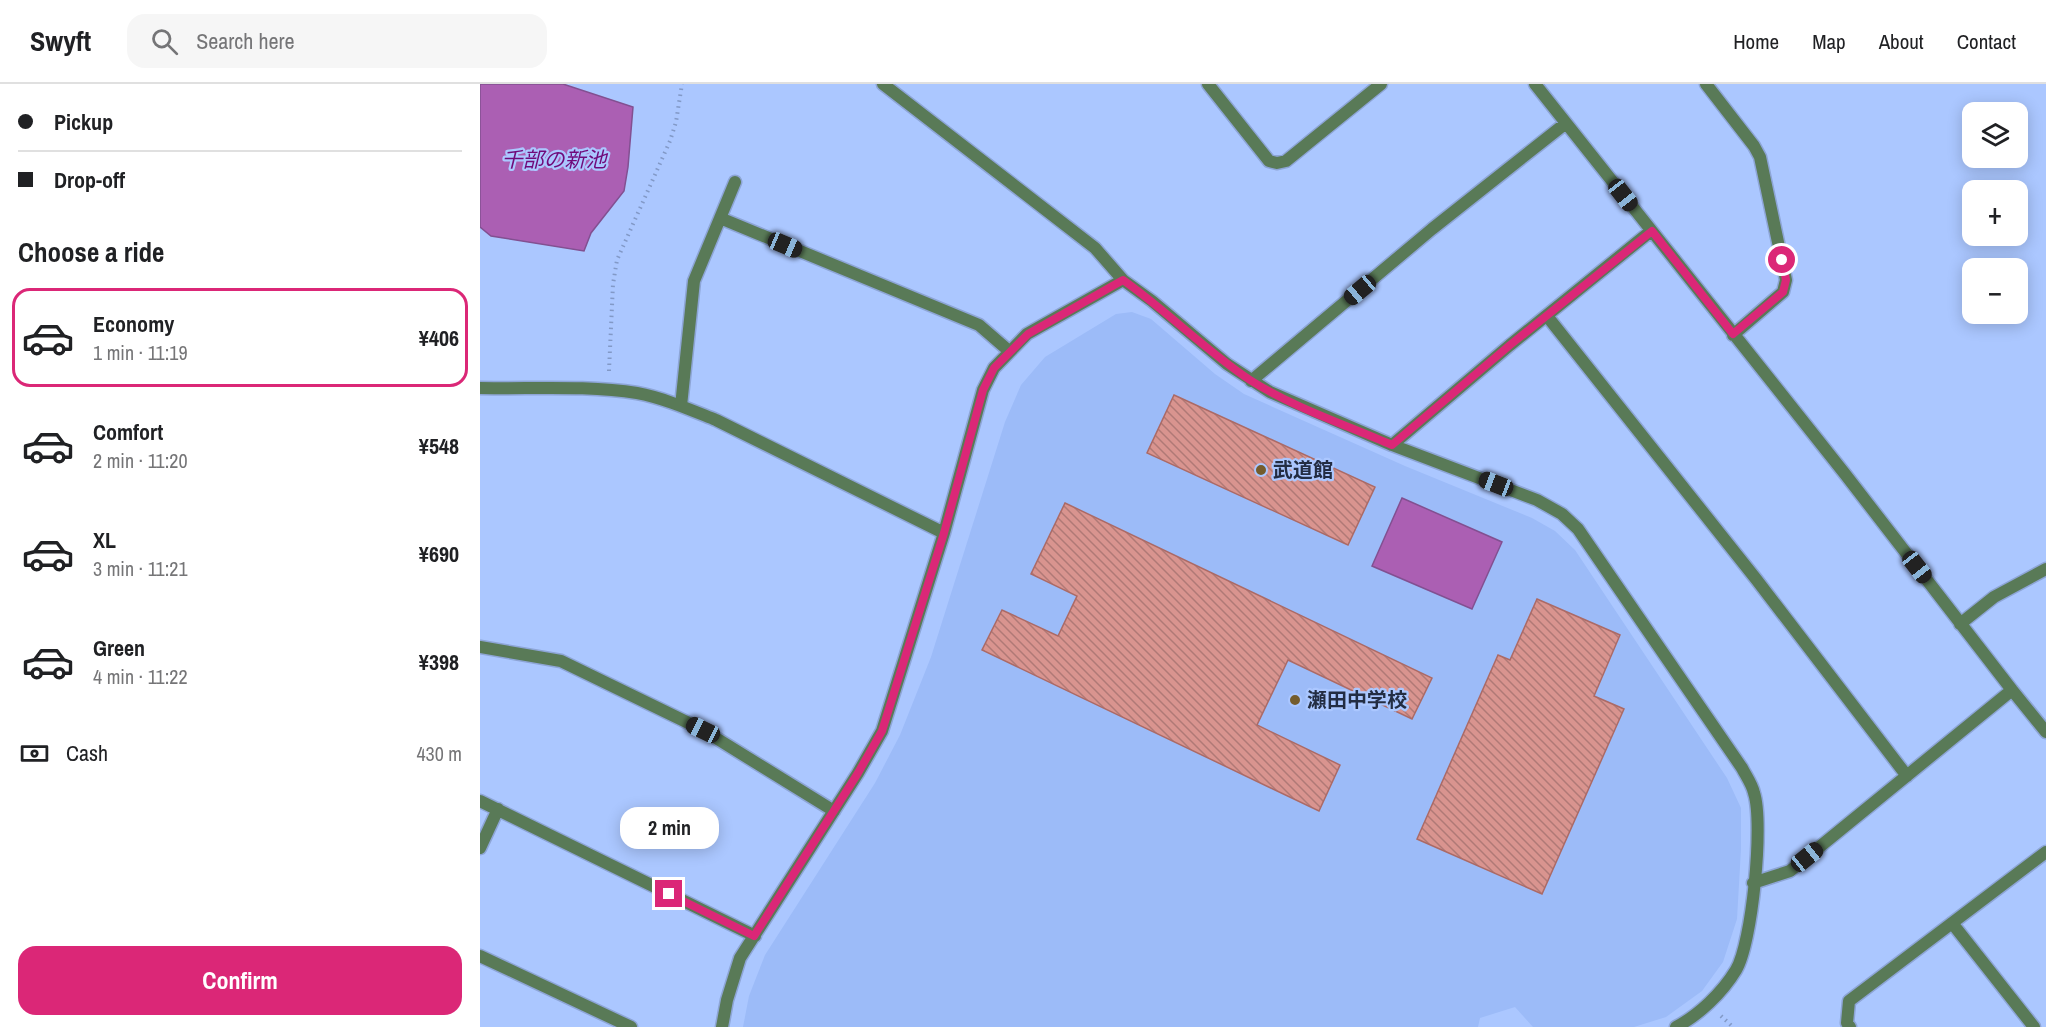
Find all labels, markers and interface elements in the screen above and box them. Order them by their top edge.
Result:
search box [127,14,547,68]
text: Swyft [30,22,91,60]
icon: search [148,25,181,58]
text: Search here [196,26,295,56]
text: Home [1733,27,1779,56]
text: Map [1812,27,1846,56]
text: About [1879,27,1924,56]
text: Contact [1957,27,2016,56]
map controls [1962,102,2028,324]
button: layers [1962,102,2028,168]
text: Pickup [54,107,113,137]
water label: 千部の新池 [502,145,608,174]
text: Drop-off [54,165,125,195]
car [1605,175,1641,215]
button: + [1962,180,2028,246]
car [765,230,805,260]
text: Choose a ride [18,234,164,270]
route start [1768,246,1795,273]
button: − [1962,258,2028,324]
car [1340,272,1380,308]
text: Economy [93,309,174,339]
icon: car [21,311,75,365]
text: ¥406 [419,323,459,353]
text: 1 min · 11:19 [93,339,188,366]
text: Comfort [93,417,163,447]
icon: car [21,419,75,473]
text: ¥548 [419,431,459,461]
text: 2 min · 11:20 [93,447,188,474]
place label: 武道館 [1273,456,1333,483]
marker: 武道館 [1254,463,1268,477]
car [1476,469,1516,499]
text: XL [93,525,116,555]
icon: car [21,527,75,581]
text: ¥690 [419,539,459,569]
car [1899,547,1935,587]
text: 3 min · 11:21 [93,555,188,582]
text: Green [93,633,145,663]
icon: car [21,635,75,689]
text: ¥398 [419,647,459,677]
text: 4 min · 11:22 [93,663,188,690]
place label: 瀬田中学校 [1307,686,1407,713]
marker: 瀬田中学校 [1288,693,1302,707]
car [683,714,723,746]
icon: cash [18,737,51,770]
text: Cash [66,738,108,768]
text: 430 m [416,740,462,767]
callout: 2 min [620,807,718,849]
text: 2 min [648,814,691,841]
car [1787,839,1827,875]
route end [655,880,682,907]
button: Confirm [18,946,462,1015]

